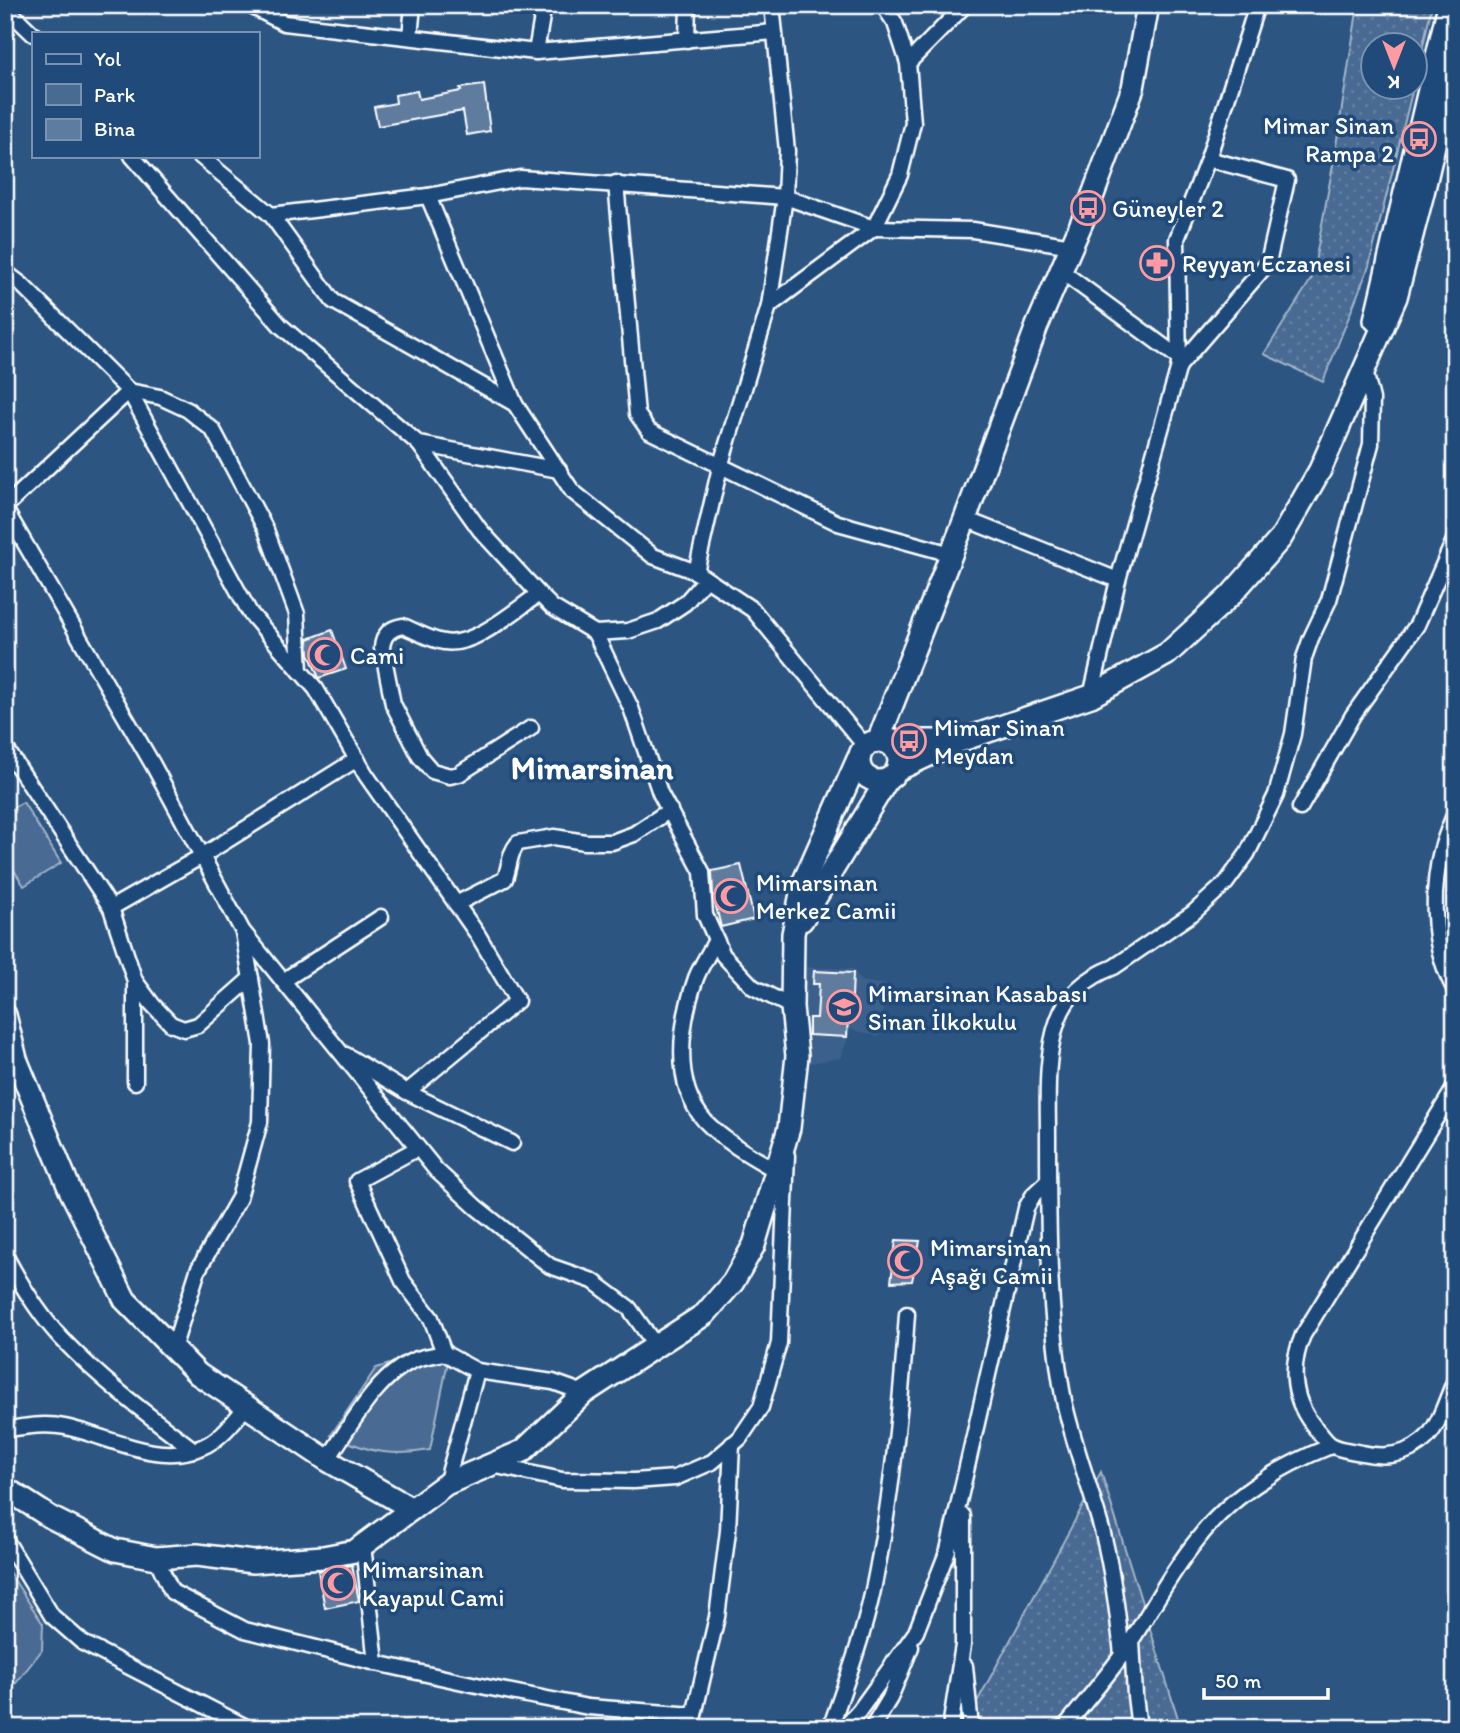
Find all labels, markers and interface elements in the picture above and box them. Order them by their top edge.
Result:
legend [32,32,259,158]
north arrow [1358,32,1428,102]
text: Yol [94,46,121,71]
text: K [1387,71,1400,94]
text: Park [94,82,136,107]
place label: Mimar Sinan Rampa 2 [1263,111,1394,168]
text: Bina [94,116,135,141]
bus stop icon: Mimar Sinan Rampa 2 [1400,120,1438,158]
bus stop icon: Güneyler 2 [1069,189,1107,227]
place label: Güneyler 2 [1112,194,1224,223]
pharmacy icon: Reyyan Eczanesi [1138,244,1176,282]
place label: Reyyan Eczanesi [1182,249,1351,278]
mosque icon: Cami [306,636,344,674]
place label: Cami [350,641,404,670]
place label: Mimar Sinan Meydan [934,713,1065,770]
bus stop icon: Mimar Sinan Meydan [890,722,928,760]
district label: Mimarsinan [511,749,674,787]
place label: Mimarsinan Merkez Camii [756,868,896,925]
mosque icon: Mimarsinan Merkez Camii [712,877,750,915]
place label: Mimarsinan Kasabası Sinan İlkokulu [868,979,1087,1036]
school or university icon: Mimarsinan Kasabası Sinan İlkokulu [825,988,863,1026]
place label: Mimarsinan Aşağı Camii [930,1233,1053,1290]
mosque icon: Mimarsinan Aşağı Camii [886,1242,924,1280]
place label: Mimarsinan Kayapul Cami [362,1555,504,1612]
mosque icon: Mimarsinan Kayapul Cami [319,1564,357,1602]
scale bar [1204,1656,1329,1700]
text: 50 m [1215,1668,1262,1693]

